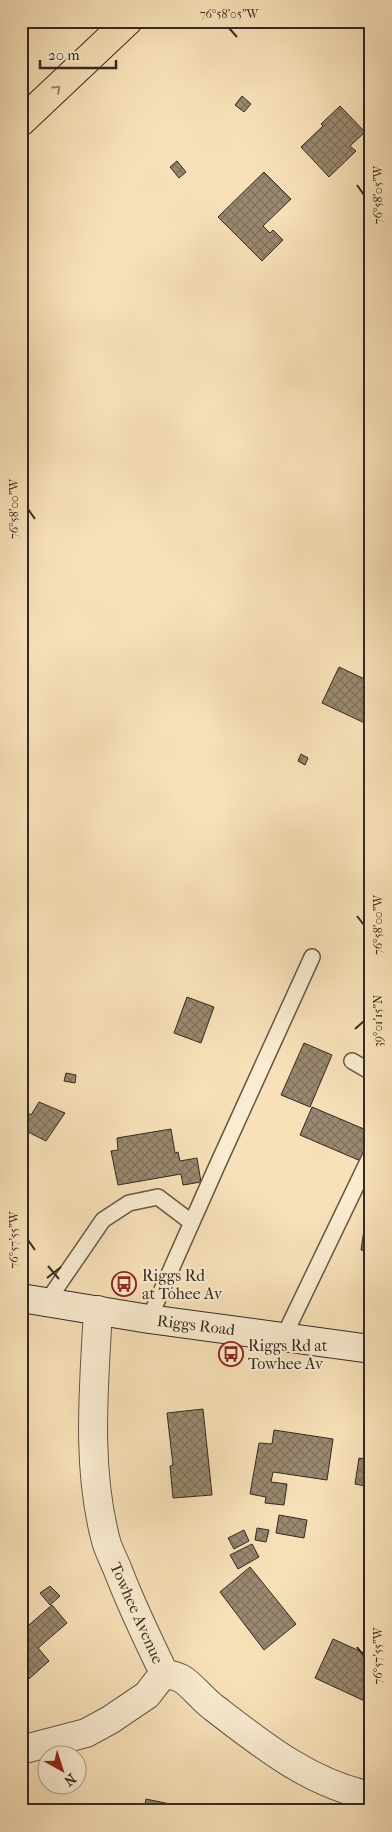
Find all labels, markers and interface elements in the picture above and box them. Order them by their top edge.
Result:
text: 76°58'05"W [200,7,260,21]
scale bar [40,38,116,70]
text: 20 m [48,46,80,64]
one-way arrow [51,86,60,95]
text: 76°58'05"W [371,164,385,224]
text: 76°58'00"W [7,478,21,539]
text: 76°58'00"W [371,894,385,955]
text: 39°01'15"N [371,995,385,1047]
text: 76°57'55"W [7,1210,21,1268]
place label: Riggs Rd at Tohee Av [142,1266,223,1303]
bus stop icon: Riggs Rd at Tohee Av [111,1271,137,1297]
street label: Riggs Road [156,1311,236,1339]
place label: Riggs Rd at Towhee Av [248,1336,328,1373]
bus stop icon: Riggs Rd at Towhee Av [218,1341,244,1367]
street label: Towhee Avenue [106,1559,168,1667]
text: 76°57'55"W [371,1626,385,1684]
north arrow [38,1744,88,1794]
text: N [60,1770,79,1790]

